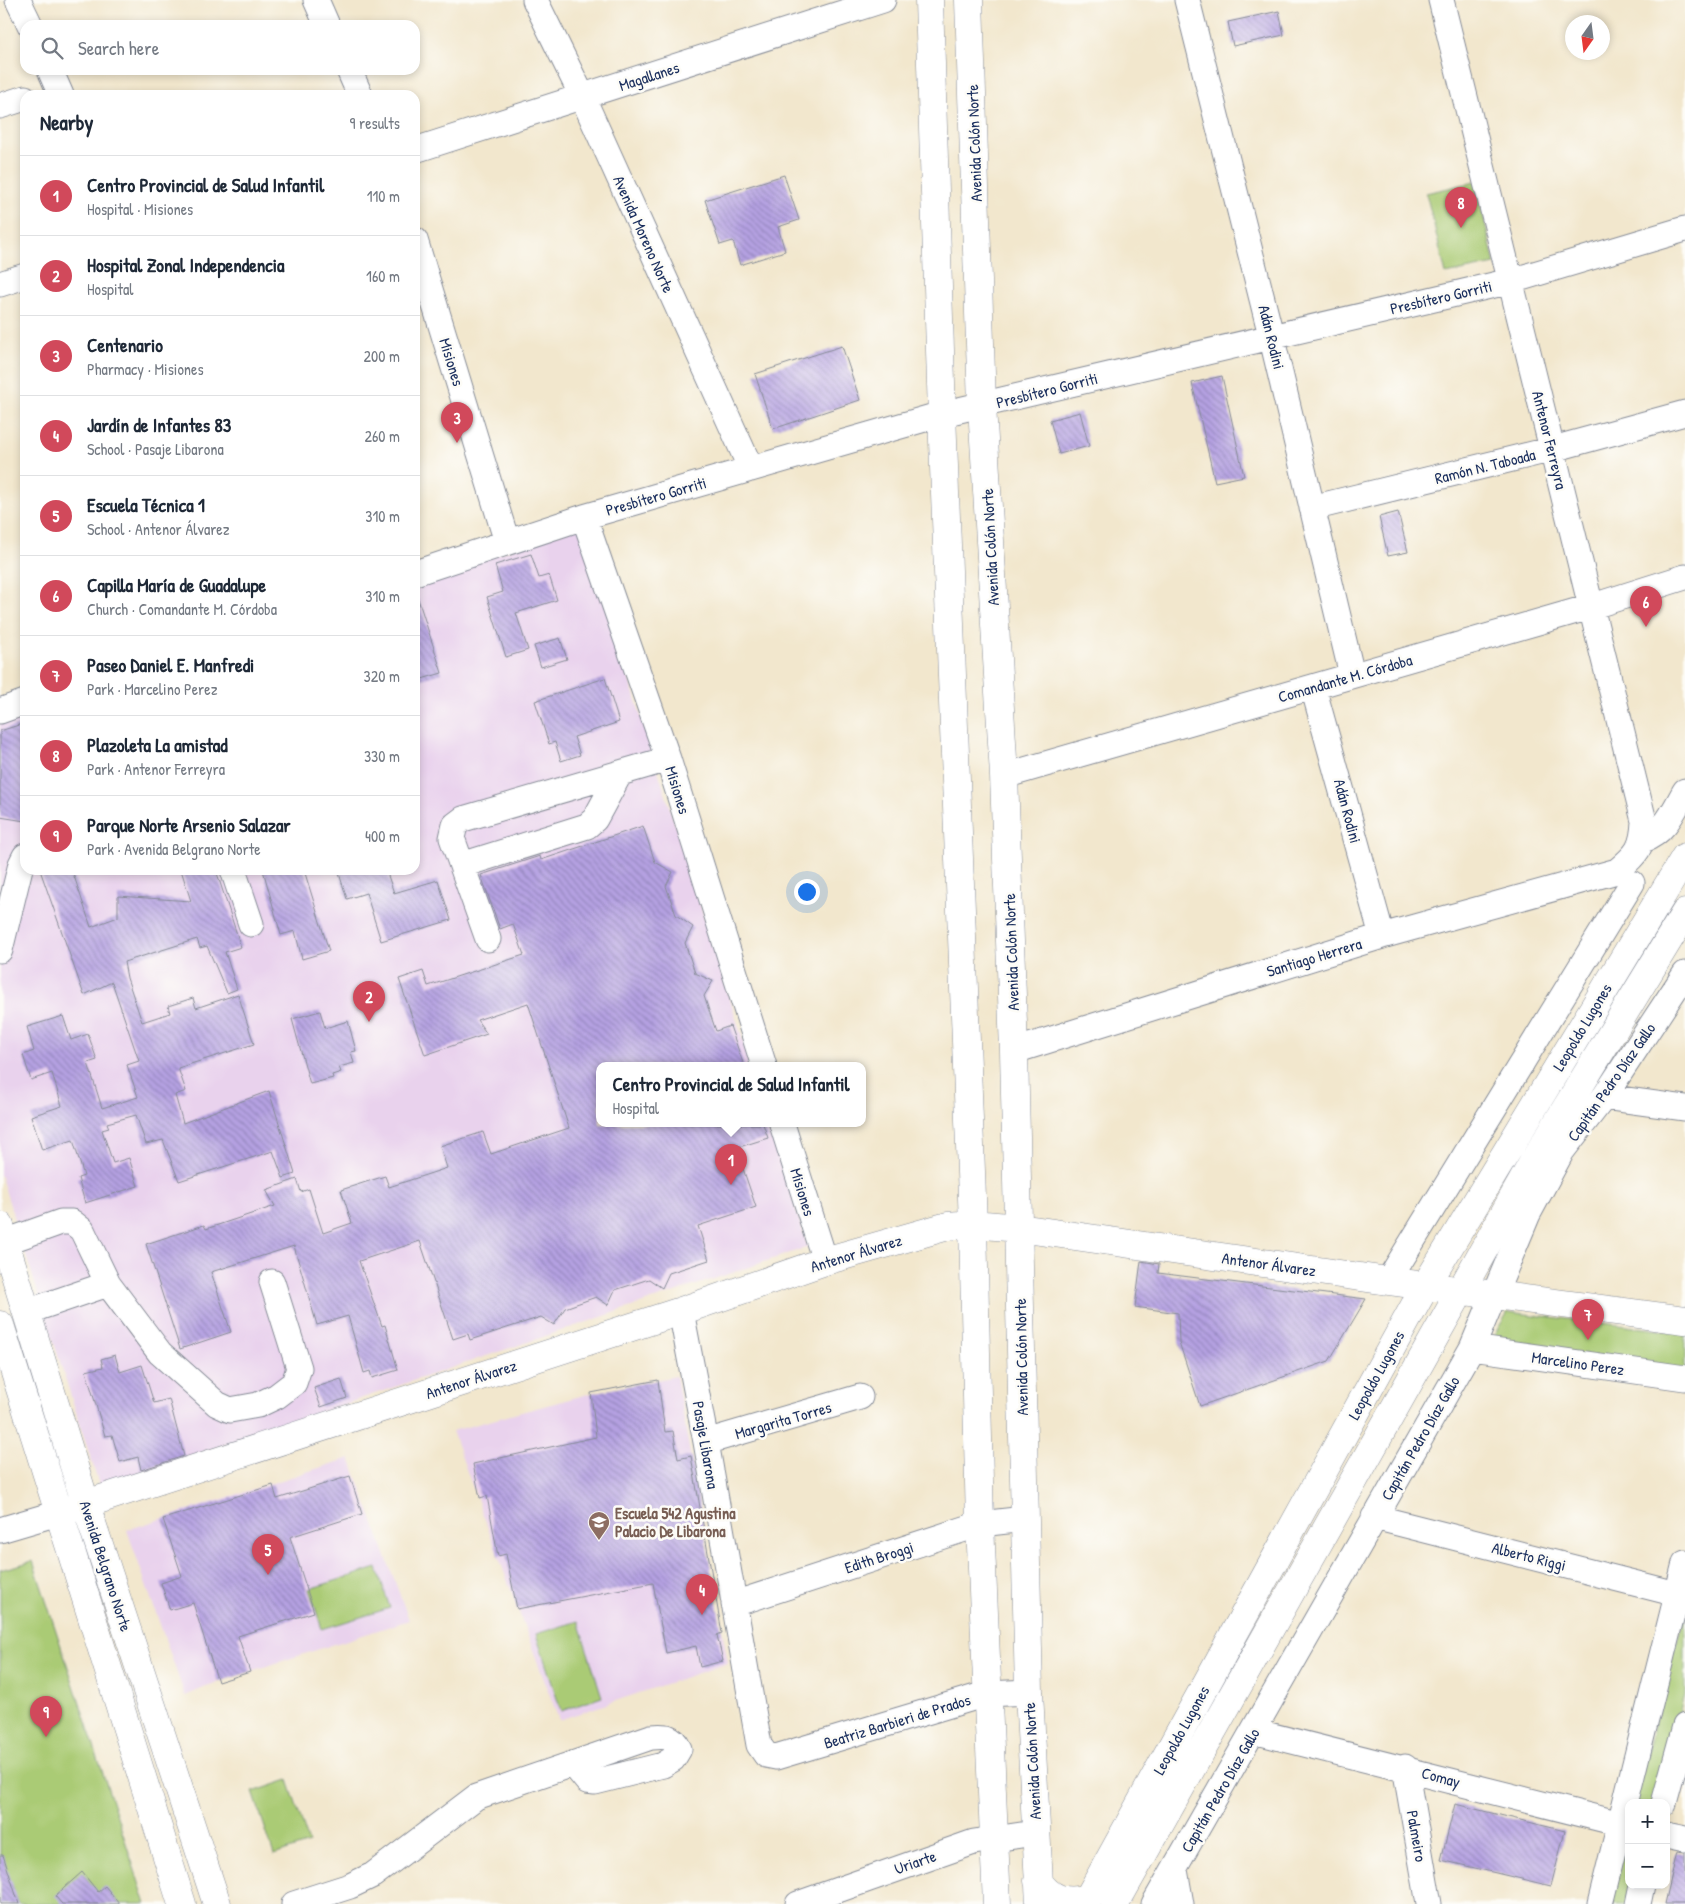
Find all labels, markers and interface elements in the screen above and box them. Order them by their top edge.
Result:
north arrow [1565,15,1610,60]
search box [20,20,420,75]
icon: search [38,34,66,62]
text: Search here [78,35,159,61]
street label: Magallanes [616,56,682,96]
street label: Avenida Colón Norte [961,83,987,202]
text: Nearby [40,108,93,137]
text: 9 results [349,112,400,134]
text: Centro Provincial de Salud Infantil [87,172,324,198]
street label: Avenida Moreno Norte [608,172,680,297]
text: 1 [53,185,59,207]
text: 110 m [367,185,400,207]
pin: 8 [1445,187,1477,228]
text: Hospital · Misiones [87,198,193,220]
text: Hospital Zonal Independencia [87,252,284,278]
text: 2 [52,265,60,287]
text: 160 m [366,265,400,287]
street label: Presbítero Gorriti [1388,275,1494,319]
text: Hospital [87,278,134,300]
street label: Adán Rodini [1253,303,1291,371]
text: Centenario [87,332,163,358]
street label: Misiones [434,335,470,389]
text: 3 [52,345,60,367]
text: 200 m [364,345,400,367]
text: Pharmacy · Misiones [87,358,204,380]
street label: Presbítero Gorriti [994,367,1100,413]
street label: Antenor Ferreyra [1527,388,1573,492]
pin: 3 [441,402,473,443]
text: Jardín de Infantes 83 [87,412,231,438]
text: 4 [53,425,59,447]
text: 260 m [364,425,400,447]
text: School · Pasaje Libarona [87,438,224,460]
street label: Ramón N. Taboada [1432,443,1538,489]
street label: Presbítero Gorriti [603,471,709,521]
street label: Avenida Colón Norte [976,487,1004,606]
text: Escuela Técnica 1 [87,492,205,518]
text: 5 [53,505,59,527]
text: 310 m [365,505,400,527]
text: School · Antenor Álvarez [87,518,230,540]
text: Capilla María de Guadalupe [87,572,266,598]
text: 6 [53,585,59,607]
text: 310 m [365,585,400,607]
pin: 6 [1630,586,1662,627]
text: Church · Comandante M. Córdoba [87,598,277,620]
street label: Comandante M. Córdoba [1275,648,1415,708]
text: Paseo Daniel E. Manfredi [87,652,254,678]
text: 7 [52,665,60,687]
text: 320 m [364,665,400,687]
text: Park · Marcelino Perez [87,678,218,700]
text: Plazoleta La amistad [87,732,228,758]
text: 8 [53,745,59,767]
text: 330 m [364,745,400,767]
text: Park · Antenor Ferreyra [87,758,225,780]
street label: Misiones [660,763,696,817]
street label: Adán Rodini [1329,776,1367,846]
text: Parque Norte Arsenio Salazar [87,812,291,838]
text: 9 [53,825,59,847]
text: 400 m [365,825,400,847]
text: Park · Avenida Belgrano Norte [87,838,261,860]
your location [794,879,820,905]
street label: Avenida Colón Norte [998,892,1024,1011]
street label: Santiago Herrera [1264,932,1364,982]
street label: Leopoldo Lugones [1547,979,1617,1075]
pin: 2 [353,981,385,1022]
street label: Capitán Pedro Díaz Gallo [1562,1018,1660,1146]
popup [596,1062,866,1127]
text: Centro Provincial de Salud Infantil [612,1071,850,1097]
text: Hospital [612,1097,659,1119]
pin: 1 [715,1144,747,1185]
street label: Misiones [785,1165,821,1219]
street label: Antenor Álvarez [808,1229,905,1277]
street label: Antenor Álvarez [1221,1247,1317,1281]
street label: Avenida Colón Norte [1009,1297,1033,1416]
pin: 7 [1572,1299,1604,1340]
street label: Leopoldo Lugones [1343,1327,1409,1423]
street label: Marcelino Perez [1530,1346,1626,1380]
street label: Antenor Álvarez [423,1354,520,1404]
street label: Capitán Pedro Díaz Gallo [1375,1371,1465,1504]
street label: Margarita Torres [732,1396,834,1444]
street label: Pasaje Libarona [687,1399,725,1491]
street label: Avenida Belgrano Norte [74,1498,138,1635]
place label: Escuela 542 Agustina Palacio De Libarona [615,1502,736,1542]
school or university icon: Escuela 542 Agustina Palacio De Libarona [587,1510,611,1541]
pin: 5 [252,1534,284,1575]
street label: Edith Broggi [842,1536,916,1578]
street label: Alberto Riggi [1490,1536,1568,1576]
pin: 4 [686,1574,718,1615]
street label: Leopoldo Lugones [1148,1682,1214,1778]
street label: Beatriz Barbieri de Prados [821,1688,973,1754]
pin: 9 [30,1696,62,1737]
street label: Avenida Colón Norte [1018,1701,1046,1820]
street label: Capitán Pedro Díaz Gallo [1175,1723,1265,1856]
street label: Comay [1419,1761,1463,1793]
map controls [1625,1799,1670,1889]
button: + [1625,1799,1670,1844]
street label: Palmeiro [1402,1809,1432,1864]
street label: Uriarte [891,1844,939,1879]
button: − [1625,1844,1670,1889]

